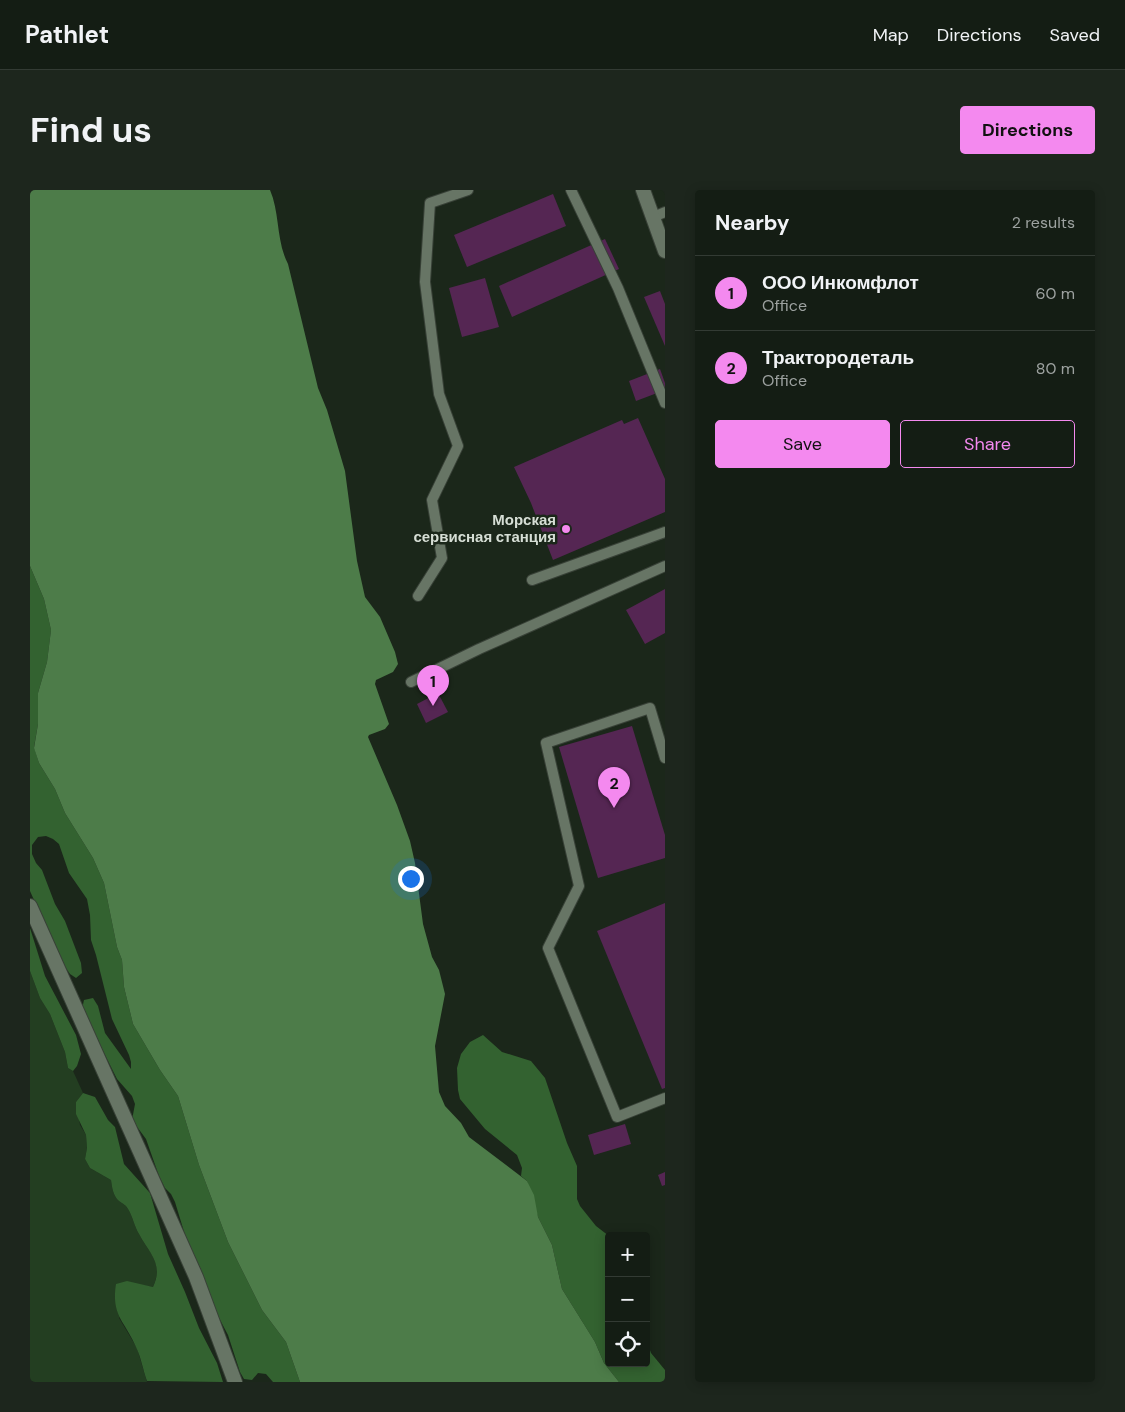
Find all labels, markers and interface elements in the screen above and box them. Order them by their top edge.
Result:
text: Pathlet [25,19,109,50]
text: Map [873,23,909,47]
text: Directions [937,23,1022,47]
text: Saved [1050,23,1100,47]
button: Directions [960,106,1095,154]
text: Find us [30,107,152,153]
text: Nearby [715,209,789,237]
text: 2 results [1012,212,1075,233]
text: ООО Инкомфлот [762,270,919,295]
text: 1 [728,283,734,304]
text: 60 m [1035,283,1075,304]
text: Office [762,295,807,316]
text: Трактородеталь [762,345,914,370]
text: 2 [726,358,736,379]
text: 80 m [1036,358,1075,379]
text: Office [762,370,807,391]
button: Save [715,420,890,468]
button: Share [900,420,1075,468]
place label: Морская сервисная станция [413,510,556,547]
marker: Морская сервисная станция [560,523,572,535]
pin: 1 [417,665,449,706]
pin: 2 [598,767,630,808]
your location [398,866,424,892]
map controls [605,1232,650,1367]
button: + [605,1232,650,1277]
button: − [605,1277,650,1322]
button: locate [605,1322,650,1367]

